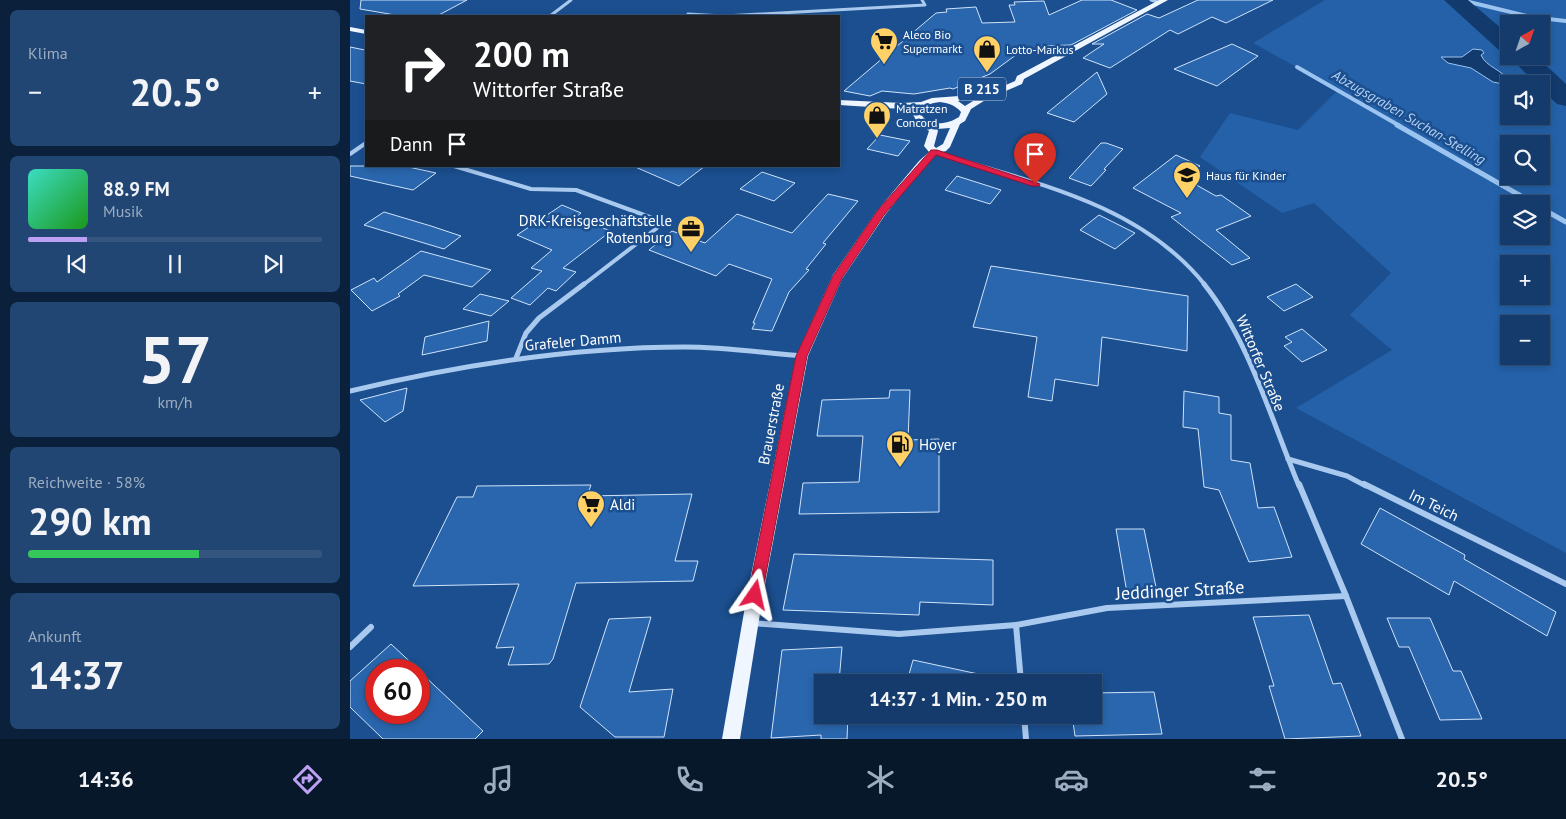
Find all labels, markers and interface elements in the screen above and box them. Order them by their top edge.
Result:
north arrow [1500,15,1550,65]
map controls [1500,15,1550,365]
supermarket icon: Aleco Bio Supermarkt [869,26,899,65]
place label: Aleco Bio Supermarkt [903,27,962,56]
text: 200 m [473,31,570,77]
shop icon: Lotto-Markus [972,34,1002,73]
icon: right [390,35,455,100]
place label: Lotto-Markus [1006,42,1073,57]
text: Klima [28,43,68,63]
water label: Abzugsgraben Suchan-Stelling [1328,65,1489,168]
text: 20.5° [130,67,220,116]
text: − [28,73,42,110]
text: + [308,73,322,110]
text: Wittorfer Straße [473,75,624,103]
button: sound [1500,75,1550,125]
road number: B 215 [958,78,1006,100]
shop icon: Matratzen Concord [862,100,892,139]
place label: Matratzen Concord [896,101,947,130]
icon: arrive [443,130,471,158]
text: Dann [390,132,433,156]
pin [1014,133,1056,184]
button: search [1500,135,1550,185]
icon: arrive [1021,140,1049,168]
school or university icon: Haus für Kinder [1172,160,1202,199]
place label: Haus für Kinder [1206,168,1286,183]
text: 88.9 FM [103,177,170,201]
button: layers [1500,195,1550,245]
text: Musik [103,201,143,221]
place label: DRK-Kreisgeschäftstelle Rotenburg [519,211,672,247]
office icon: DRK-Kreisgeschäftstelle Rotenburg [676,214,706,253]
icon: previous [63,250,91,278]
icon: pause [161,250,189,278]
icon: next [259,250,287,278]
button: + [1500,255,1550,305]
street label: Wittorfer Straße [1232,312,1290,414]
button: − [1500,315,1550,365]
text: 57 [138,317,212,401]
street label: Grafeler Damm [524,327,622,355]
street label: Brauerstraße [754,382,788,466]
text: km/h [157,392,193,412]
fuel station icon: Hoyer [885,429,915,468]
place label: Hoyer [919,435,957,454]
text: Reichweite · 58% [28,472,145,492]
street label: Im Teich [1406,485,1462,525]
supermarket icon: Aldi [576,489,606,528]
place label: Aldi [610,495,635,514]
text: 290 km [28,496,152,545]
position arrow [728,568,780,620]
street label: Jeddinger Straße [1114,575,1245,605]
text: Ankunft [28,626,81,646]
text: 14:37 [28,650,124,699]
speed limit sign: 60 [365,659,430,724]
text: 14:37 · 1 Min. · 250 m [869,687,1047,711]
icon: directions [290,762,325,797]
icon: music [481,762,516,797]
icon: phone [672,762,707,797]
icon: climate [863,762,898,797]
icon: car [1054,762,1089,797]
icon: filters [1245,762,1280,797]
text: 14:36 [78,765,134,793]
text: 20.5° [1435,765,1488,793]

